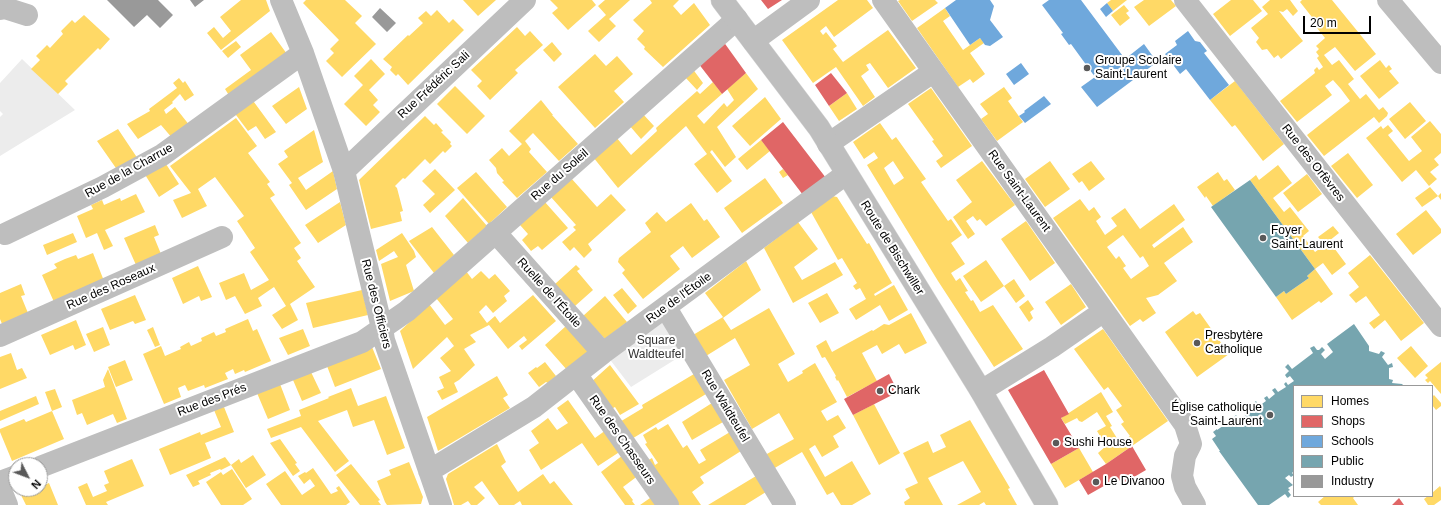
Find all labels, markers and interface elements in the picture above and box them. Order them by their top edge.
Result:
scale bar [1305,8,1373,34]
text: 20 m [1310,16,1337,30]
street label: Rue Frédéric Sali [395,48,473,122]
place label: Groupe Scolaire Saint-Laurent [1095,54,1182,82]
marker: Groupe Scolaire Saint-Laurent [1082,63,1092,73]
street label: Rue des Orfèvres [1278,122,1348,204]
street label: Rue de la Charrue [83,141,175,201]
street label: Rue du Soleil [528,146,592,204]
street label: Rue Saint-Laurent [985,147,1053,235]
street label: Route de Bischwiller [857,198,927,298]
place label: Foyer Saint-Laurent [1271,224,1343,252]
marker: Foyer Saint-Laurent [1258,233,1268,243]
street label: Ruelle de l'Étoile [514,255,584,331]
street label: Rue des Officiers [358,258,394,350]
street label: Rue des Roseaux [64,261,158,313]
street label: Rue de l'Étoile [644,270,714,326]
place label: Presbytère Catholique [1205,329,1263,357]
park label: Square Waldteufel [628,334,684,362]
marker: Presbytère Catholique [1192,338,1202,348]
street label: Rue Waldteufel [698,367,752,445]
street label: Rue des Prés [175,380,249,420]
place label: Chark [888,384,920,398]
legend [1293,385,1433,497]
marker: Chark [875,386,885,396]
street label: Rue des Chasseurs [586,393,658,487]
text: Homes [1331,394,1369,408]
place label: Église catholique Saint-Laurent [1171,401,1262,429]
marker: Église catholique Saint-Laurent [1265,410,1275,420]
text: Shops [1331,414,1365,428]
text: Schools [1331,434,1374,448]
place label: Sushi House [1064,436,1132,450]
marker: Sushi House [1051,438,1061,448]
text: Public [1331,454,1364,468]
north arrow [8,457,48,497]
text: Industry [1331,474,1374,488]
place label: Le Divanoo [1104,475,1165,489]
text: N [29,477,43,491]
marker: Le Divanoo [1091,477,1101,487]

